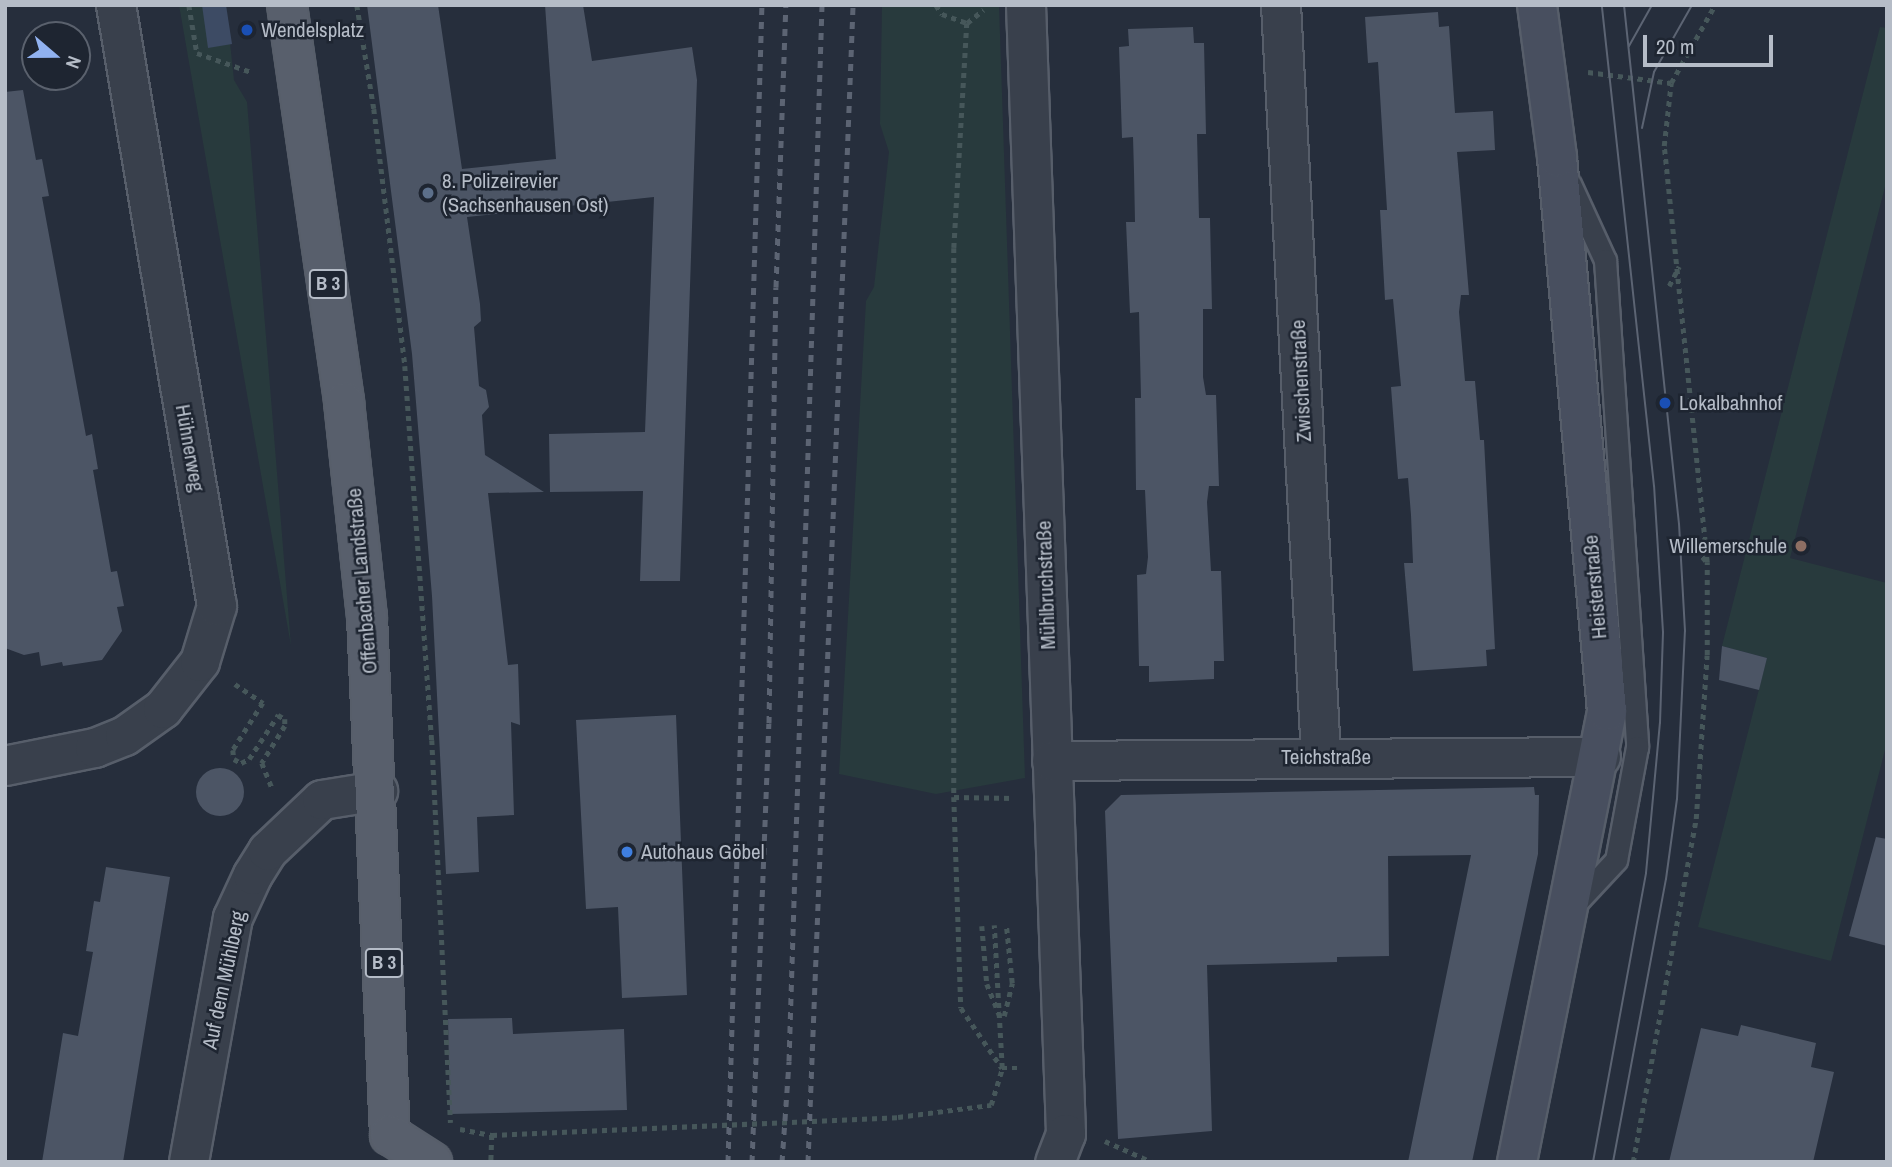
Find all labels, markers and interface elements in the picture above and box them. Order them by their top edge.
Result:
place label: Wendelsplatz [261,17,364,43]
north arrow [21,21,91,91]
scale bar [1647,21,1776,65]
marker: Wendelsplatz [239,22,255,38]
text: 20 m [1656,32,1694,61]
text: N [60,53,88,72]
place label: 8. Polizeirevier (Sachsenhausen Ost) [442,168,609,218]
marker: 8. Polizeirevier (Sachsenhausen Ost) [420,185,436,201]
road number: B 3 [309,268,347,300]
street label: Zwischenstraße [1285,319,1317,443]
place label: Lokalbahnhof [1679,390,1782,416]
marker: Lokalbahnhof [1657,395,1673,411]
street label: Hühnerweg [170,402,210,494]
street label: Offenbacher Landstraße [341,487,383,675]
street label: Mühlbruchstraße [1031,520,1061,650]
place label: Willemerschule [1669,533,1787,559]
street label: Heisterstraße [1578,534,1612,640]
marker: Willemerschule [1793,538,1809,554]
street label: Teichstraße [1281,744,1371,770]
place label: Autohaus Göbel [641,839,765,865]
marker: Autohaus Göbel [619,844,635,860]
street label: Auf dem Mühlberg [197,909,251,1051]
road number: B 3 [365,948,403,979]

